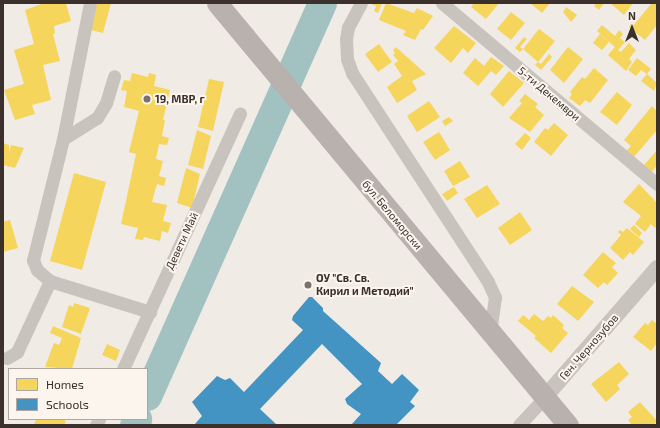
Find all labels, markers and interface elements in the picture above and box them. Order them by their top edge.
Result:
north arrow [612,8,652,48]
text: N [628,9,636,22]
street label: 5-ти Декември [515,64,583,124]
place label: 19, МВР, г [155,92,205,106]
marker: 19, МВР, г [142,94,152,104]
street label: бул. Беломорски [359,178,425,252]
street label: Девети Май [163,210,201,272]
place label: ОУ "Св. Св. Кирил и Методий" [316,272,414,298]
marker: ОУ "Св. Св. Кирил и Методий" [303,280,313,290]
street label: Ген. Чернозубов [557,311,621,383]
legend [8,368,148,420]
text: Homes [46,377,84,391]
text: Schools [46,397,89,411]

